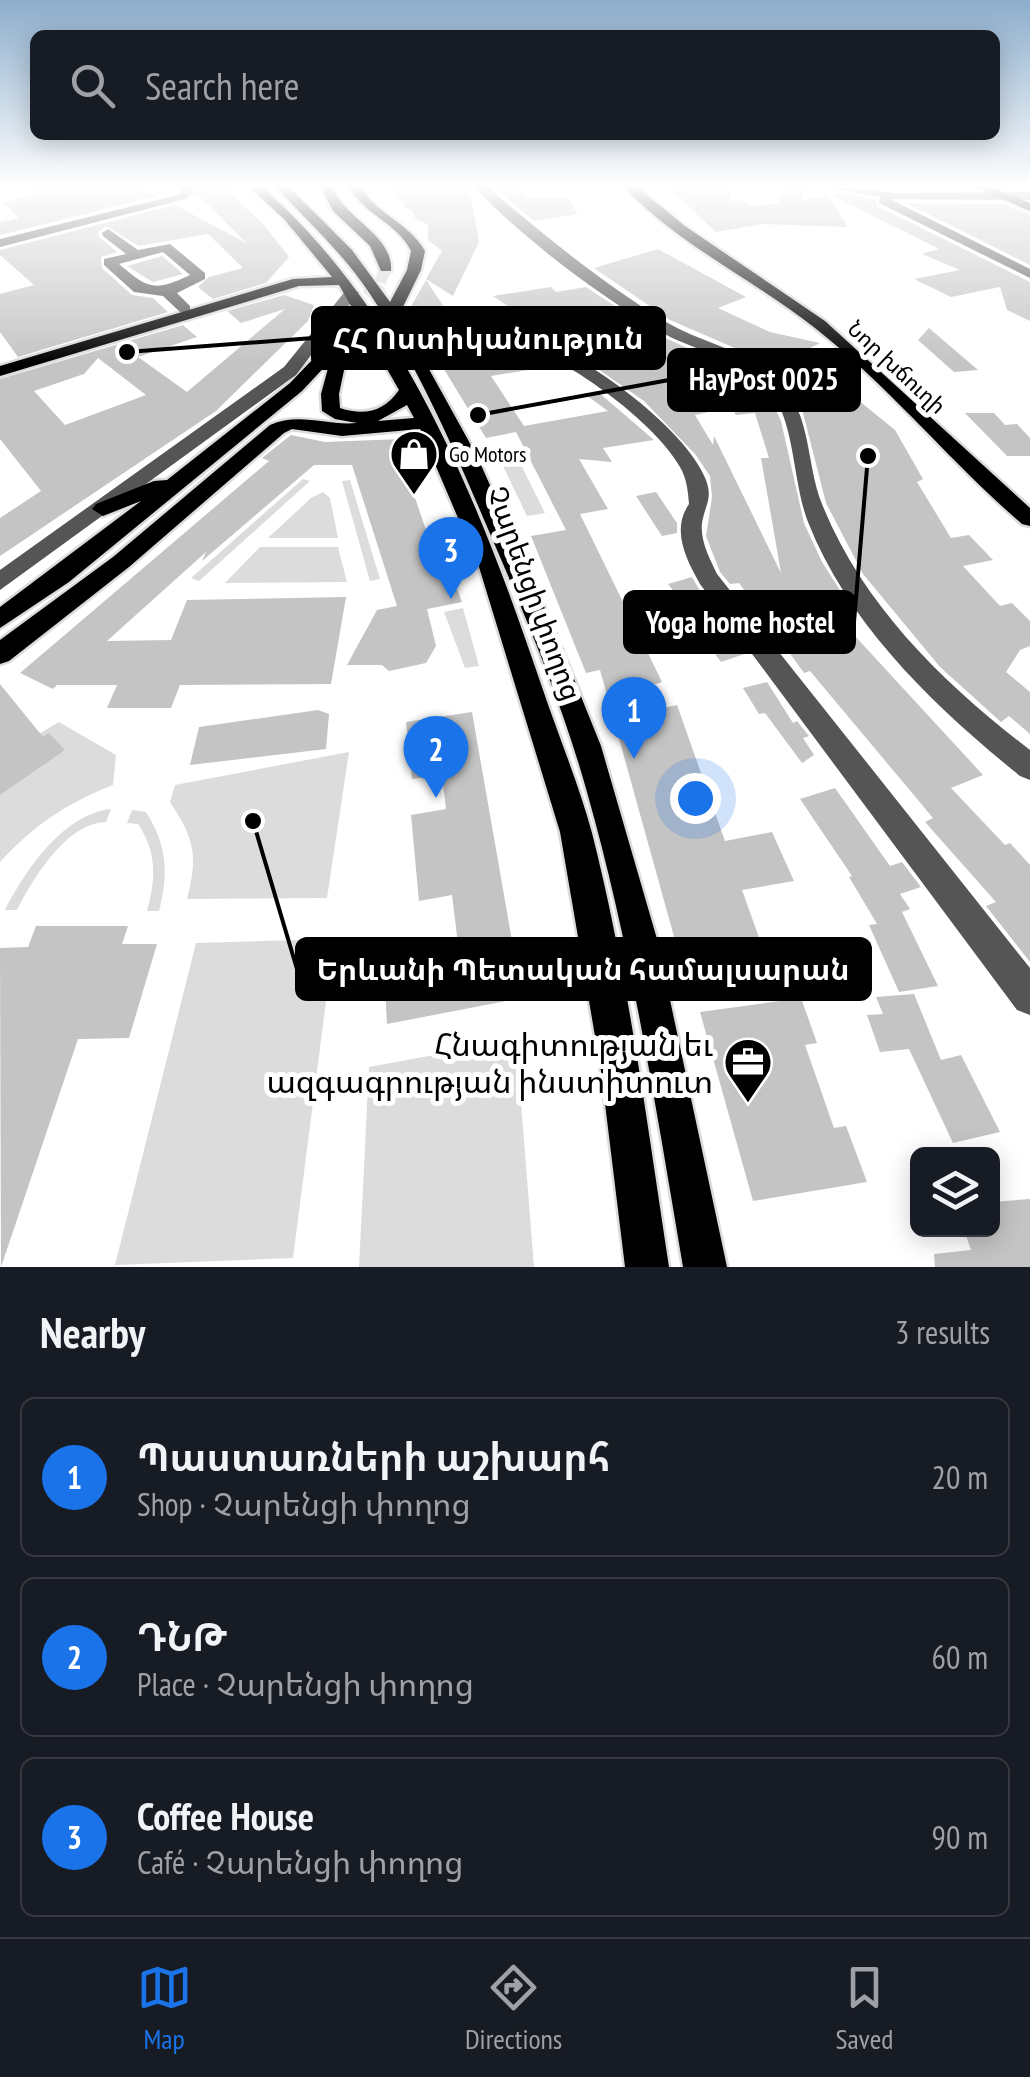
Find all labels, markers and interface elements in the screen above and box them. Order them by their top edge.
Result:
search box [30,30,1000,140]
icon: search [65,58,120,113]
text: Search here [145,61,299,110]
callout: ՀՀ Ոստիկանություն [313,308,664,368]
street label: Նոր խճուղի [842,314,952,420]
text: ՀՀ Ոստիկանություն [332,318,644,357]
callout: HayPost 0025 [669,350,859,410]
text: HayPost 0025 [689,359,839,398]
shop icon: Go Motors [388,428,440,496]
place label: Go Motors [449,440,526,468]
street label: Չարենցի փողոց [479,481,591,705]
pin: 3 [418,516,484,599]
callout: Yoga home hostel [625,592,854,652]
text: Yoga home hostel [644,602,835,641]
pin: 1 [602,676,666,759]
pin: 2 [404,716,468,798]
your location [670,773,721,824]
callout: Երևանի Պետական համալսարան [297,939,870,999]
text: Երևանի Պետական համալսարան [316,949,850,988]
place label: Հնագիտության եւ ազգագրության ինստիտուտ [266,1023,713,1102]
office icon: Հնագիտության եւ ազգագրության ինստիտուտ [722,1036,774,1104]
map controls [910,1147,1000,1237]
button: layers [910,1147,1000,1237]
text: Nearby [40,1305,145,1360]
text: 3 results [895,1311,990,1353]
text: Պաստառների աշխարհ [137,1432,610,1481]
text: 1 [67,1456,82,1498]
text: 20 m [932,1456,988,1498]
text: Shop · Չարենցի փողոց [137,1483,471,1525]
text: ԴՆԹ [137,1612,227,1661]
text: 2 [67,1636,82,1678]
text: 60 m [932,1636,988,1678]
text: Place · Չարենցի փողոց [137,1663,474,1705]
text: Coffee House [137,1791,314,1840]
text: 3 [67,1816,82,1858]
text: 90 m [932,1816,988,1858]
text: Café · Չարենցի փողոց [137,1841,463,1883]
tab: Map [137,1960,192,2057]
tab: Directions [465,1960,562,2057]
tab: Saved [836,1960,893,2057]

